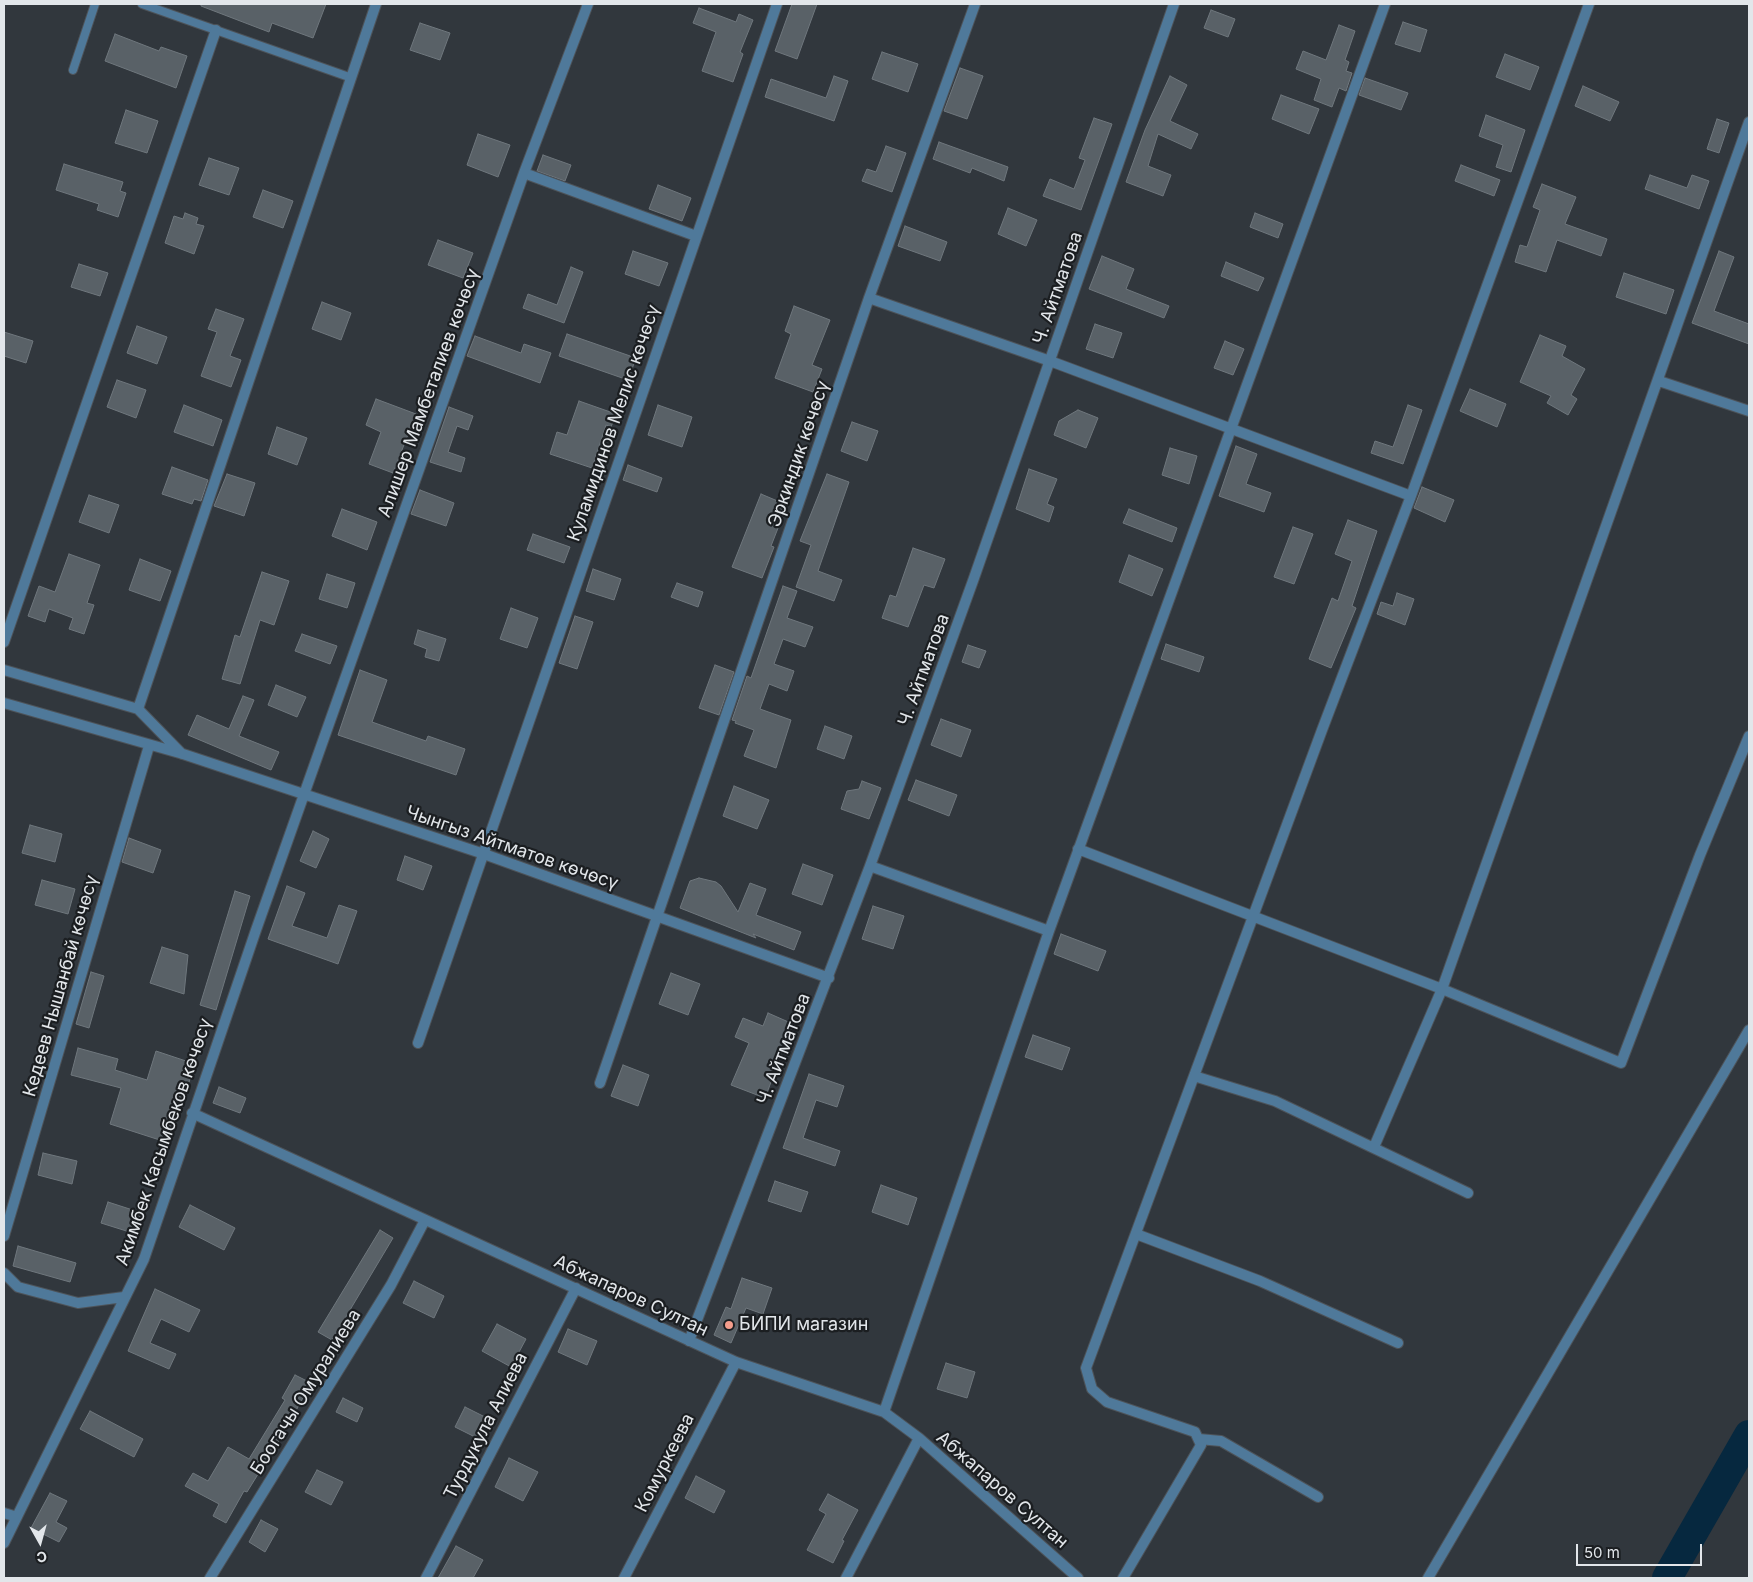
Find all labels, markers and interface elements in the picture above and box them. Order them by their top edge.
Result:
street label: Ч. Айтматова [1029,229,1087,347]
street label: Алишер Мамбеталиев көчөсү [374,266,484,520]
street label: Куламидинов Мелис көчөсү [563,302,665,544]
street label: Эркиндик көчөсү [764,378,834,530]
street label: Ч. Айтматова [894,611,954,729]
street label: Чынгыз Айтматов көчөсү [403,801,621,895]
street label: Кедеев Нышанбай көчөсү [19,873,103,1099]
street label: Ч. Айтматова [753,990,815,1108]
street label: Акимбек Касымбеков көчөсү [111,1015,217,1269]
street label: Абжапаров Султан [551,1251,711,1341]
street label: Боогачы Омуралиева [246,1305,366,1479]
place label: БИПИ магазин [739,1314,868,1336]
marker: БИПИ магазин [723,1319,735,1331]
street label: Турдукула Алиева [440,1349,532,1503]
street label: Комуркеева [631,1410,699,1516]
street label: Абжапаров Султан [932,1427,1072,1553]
north arrow [15,1517,65,1567]
scale bar [1578,1534,1704,1566]
text: 50 m [1584,1543,1620,1562]
text: С [36,1548,48,1566]

